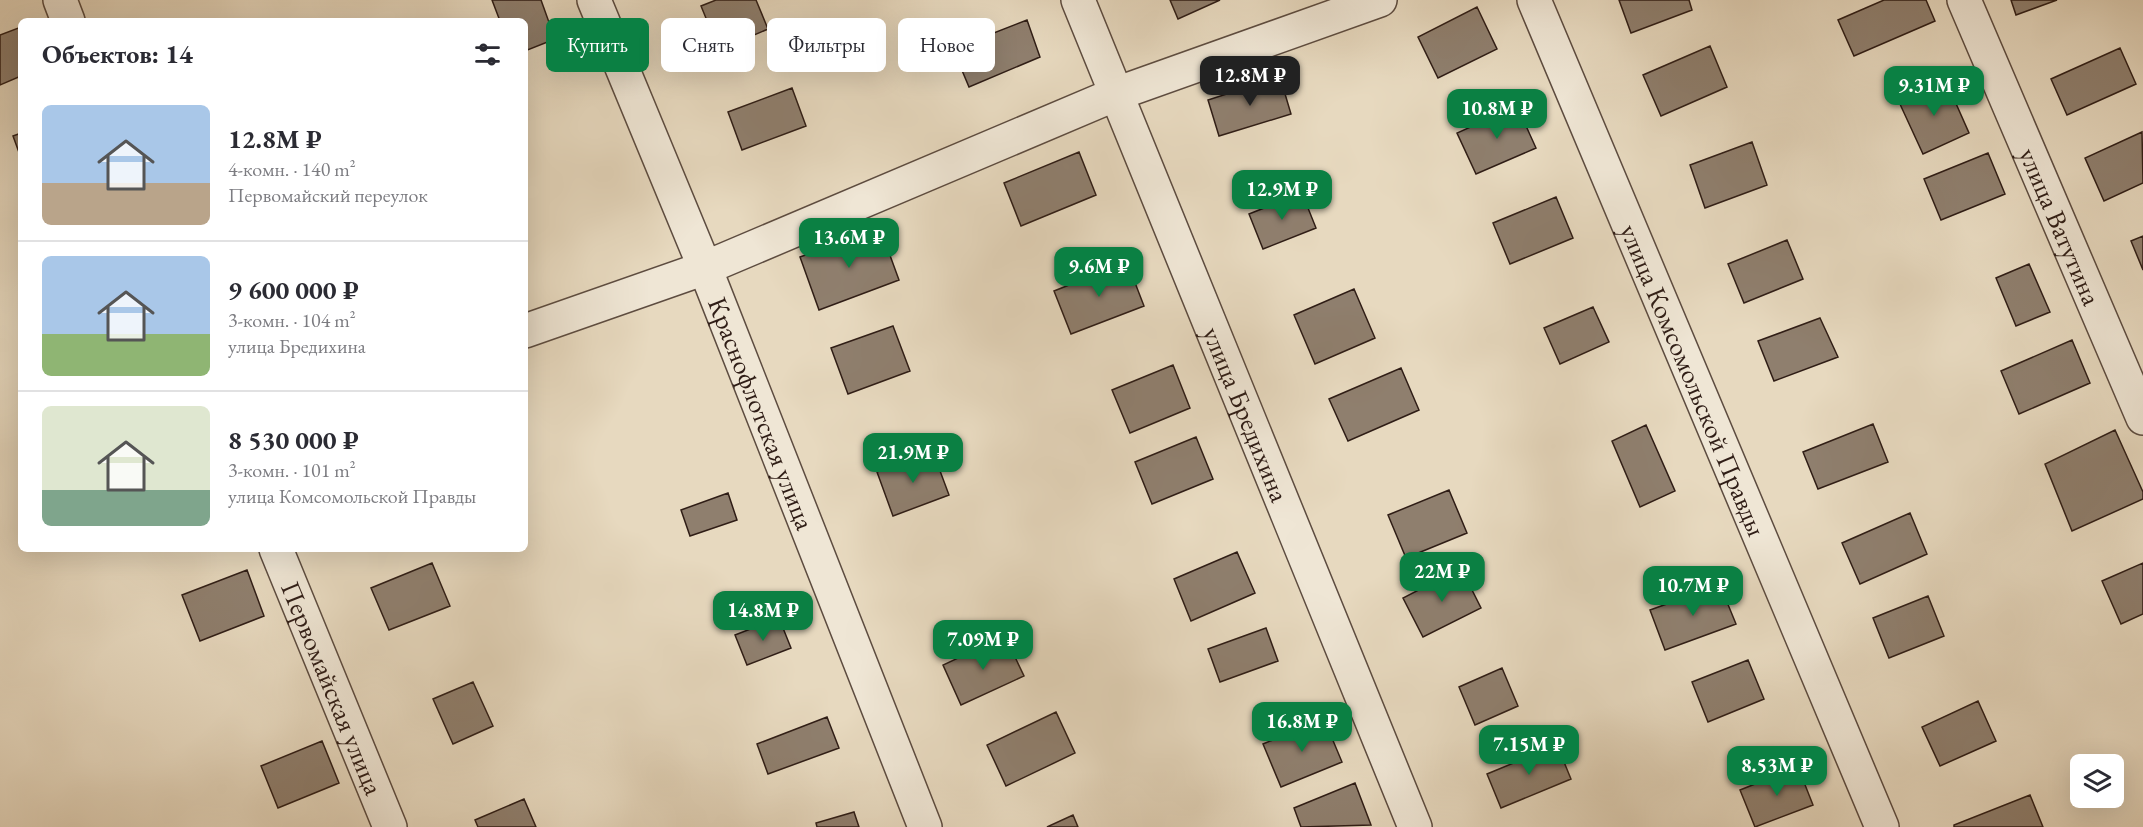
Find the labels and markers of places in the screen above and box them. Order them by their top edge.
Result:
pin: 12.8M ₽ [1195,56,1305,107]
pin: 9.31M ₽ [1879,66,1989,117]
pin: 10.8M ₽ [1442,89,1552,140]
pin: 12.9M ₽ [1227,170,1337,221]
pin: 13.6M ₽ [794,218,904,269]
pin: 9.6M ₽ [1050,247,1148,298]
pin: 21.9M ₽ [858,433,968,484]
pin: 22M ₽ [1400,552,1484,603]
pin: 10.7M ₽ [1638,566,1748,617]
pin: 14.8M ₽ [708,591,818,642]
pin: 7.09M ₽ [928,620,1038,671]
pin: 16.8M ₽ [1247,702,1357,753]
pin: 7.15M ₽ [1474,725,1584,776]
pin: 8.53M ₽ [1722,746,1832,797]

